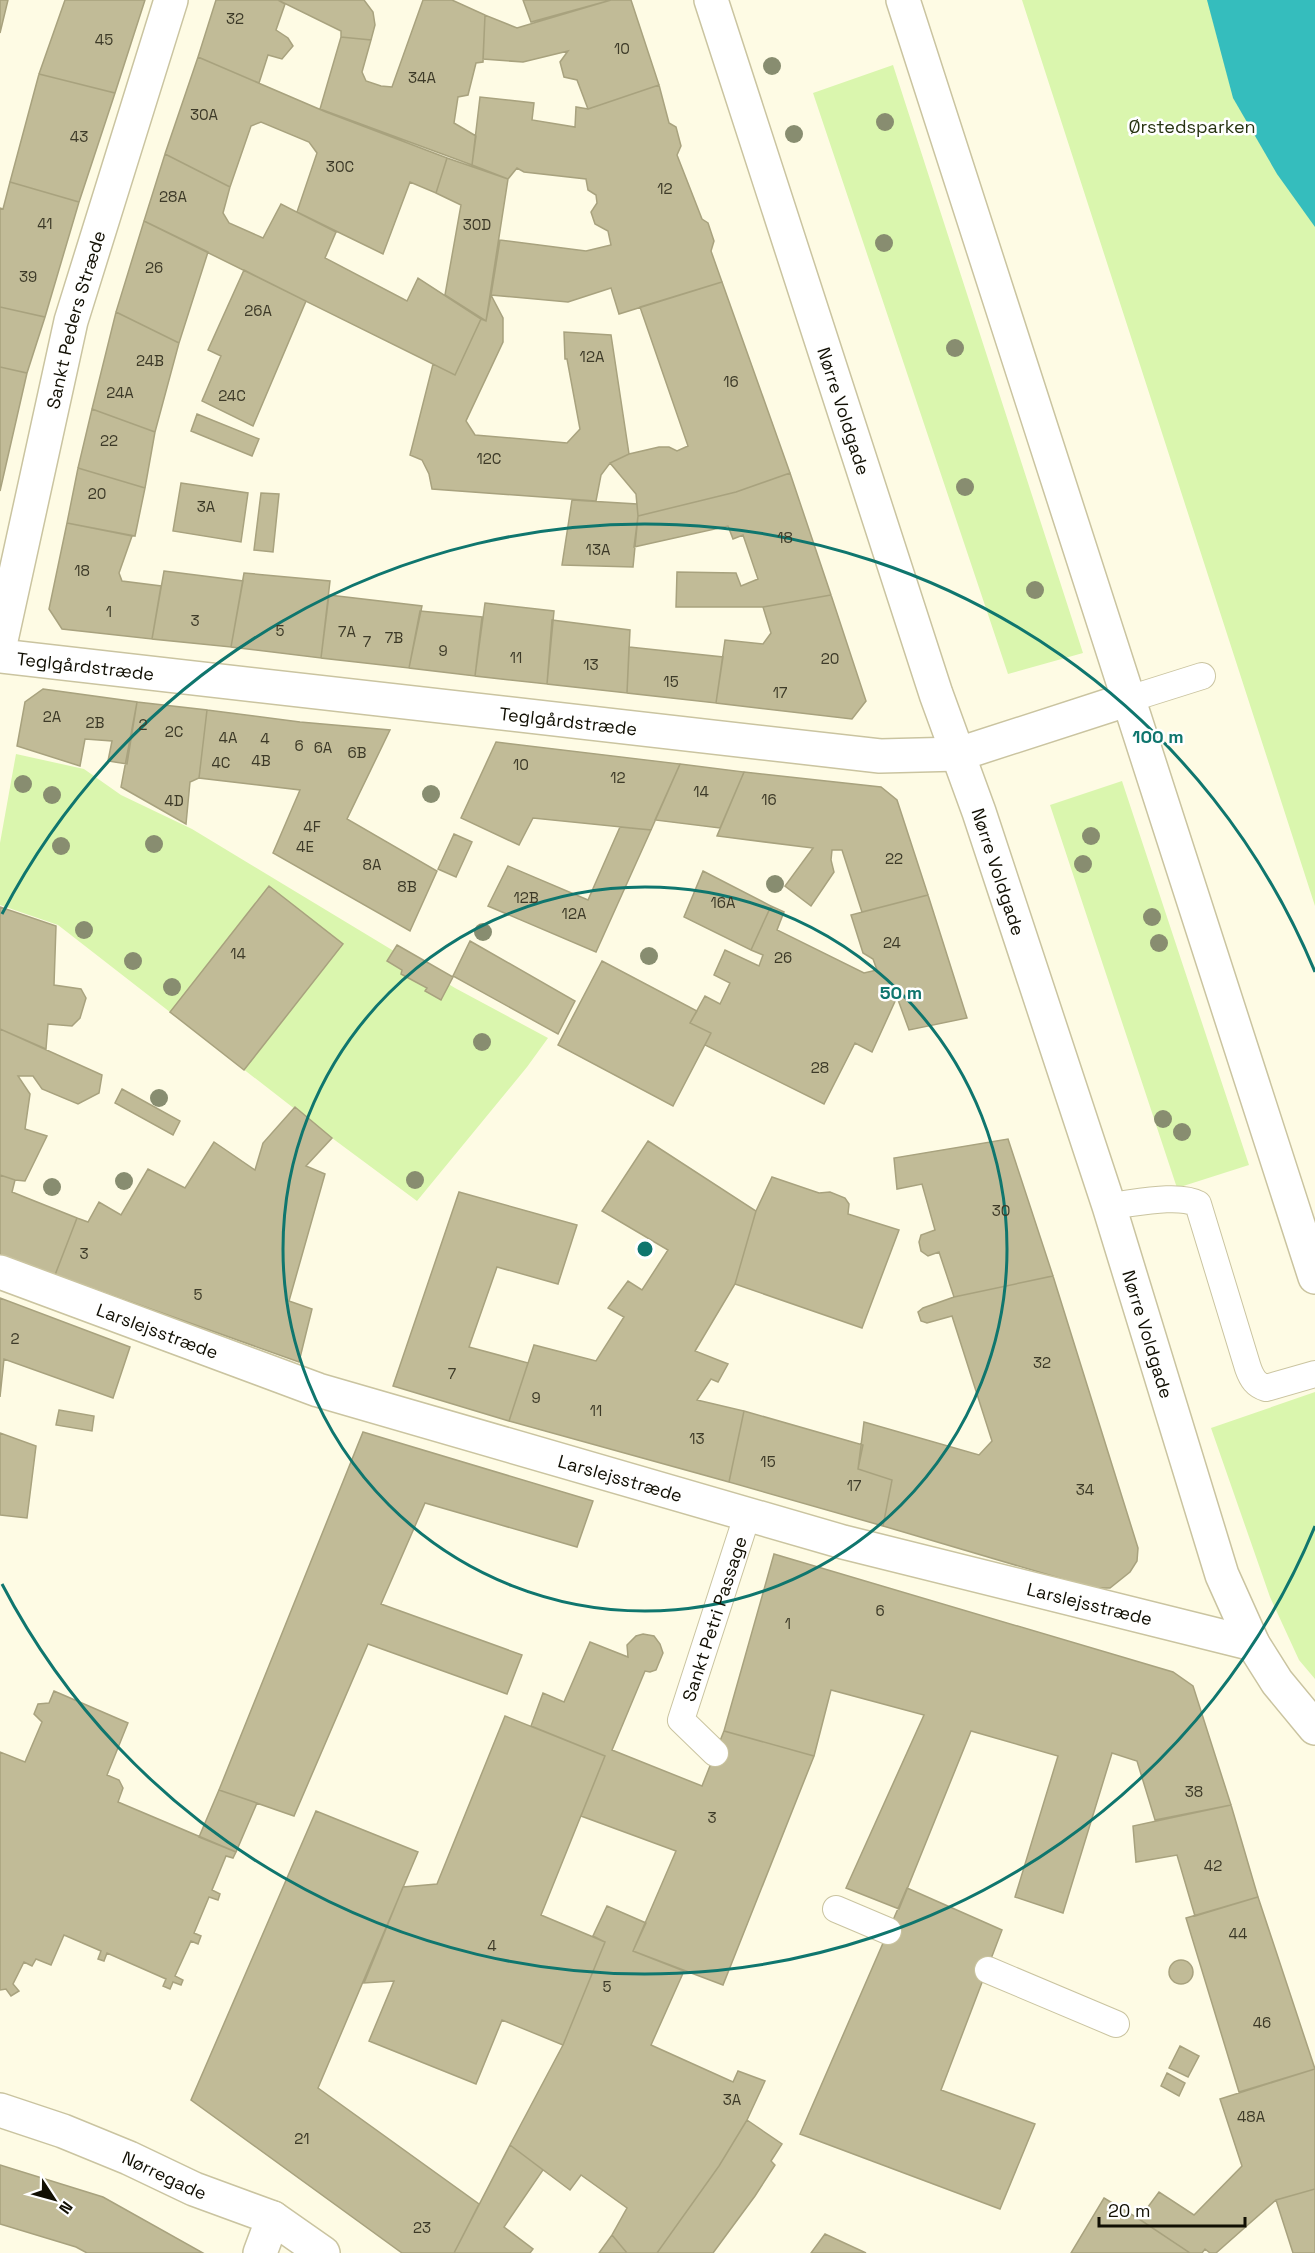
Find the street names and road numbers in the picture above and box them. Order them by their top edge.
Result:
street label: Sankt Peders Stræde [41,228,110,411]
street label: Nørre Voldgade [813,344,876,478]
street label: Teglgårdstræde [15,646,155,685]
street label: Teglgårdstræde [498,701,638,740]
street label: Nørre Voldgade [967,805,1030,938]
street label: Nørre Voldgade [1118,1267,1179,1401]
street label: Larslejsstræde [93,1297,222,1364]
street label: Larslejsstræde [556,1449,685,1506]
street label: Sankt Petri Passage [676,1533,751,1704]
street label: Larslejsstræde [1025,1577,1155,1630]
street label: Nørregade [119,2145,210,2204]

